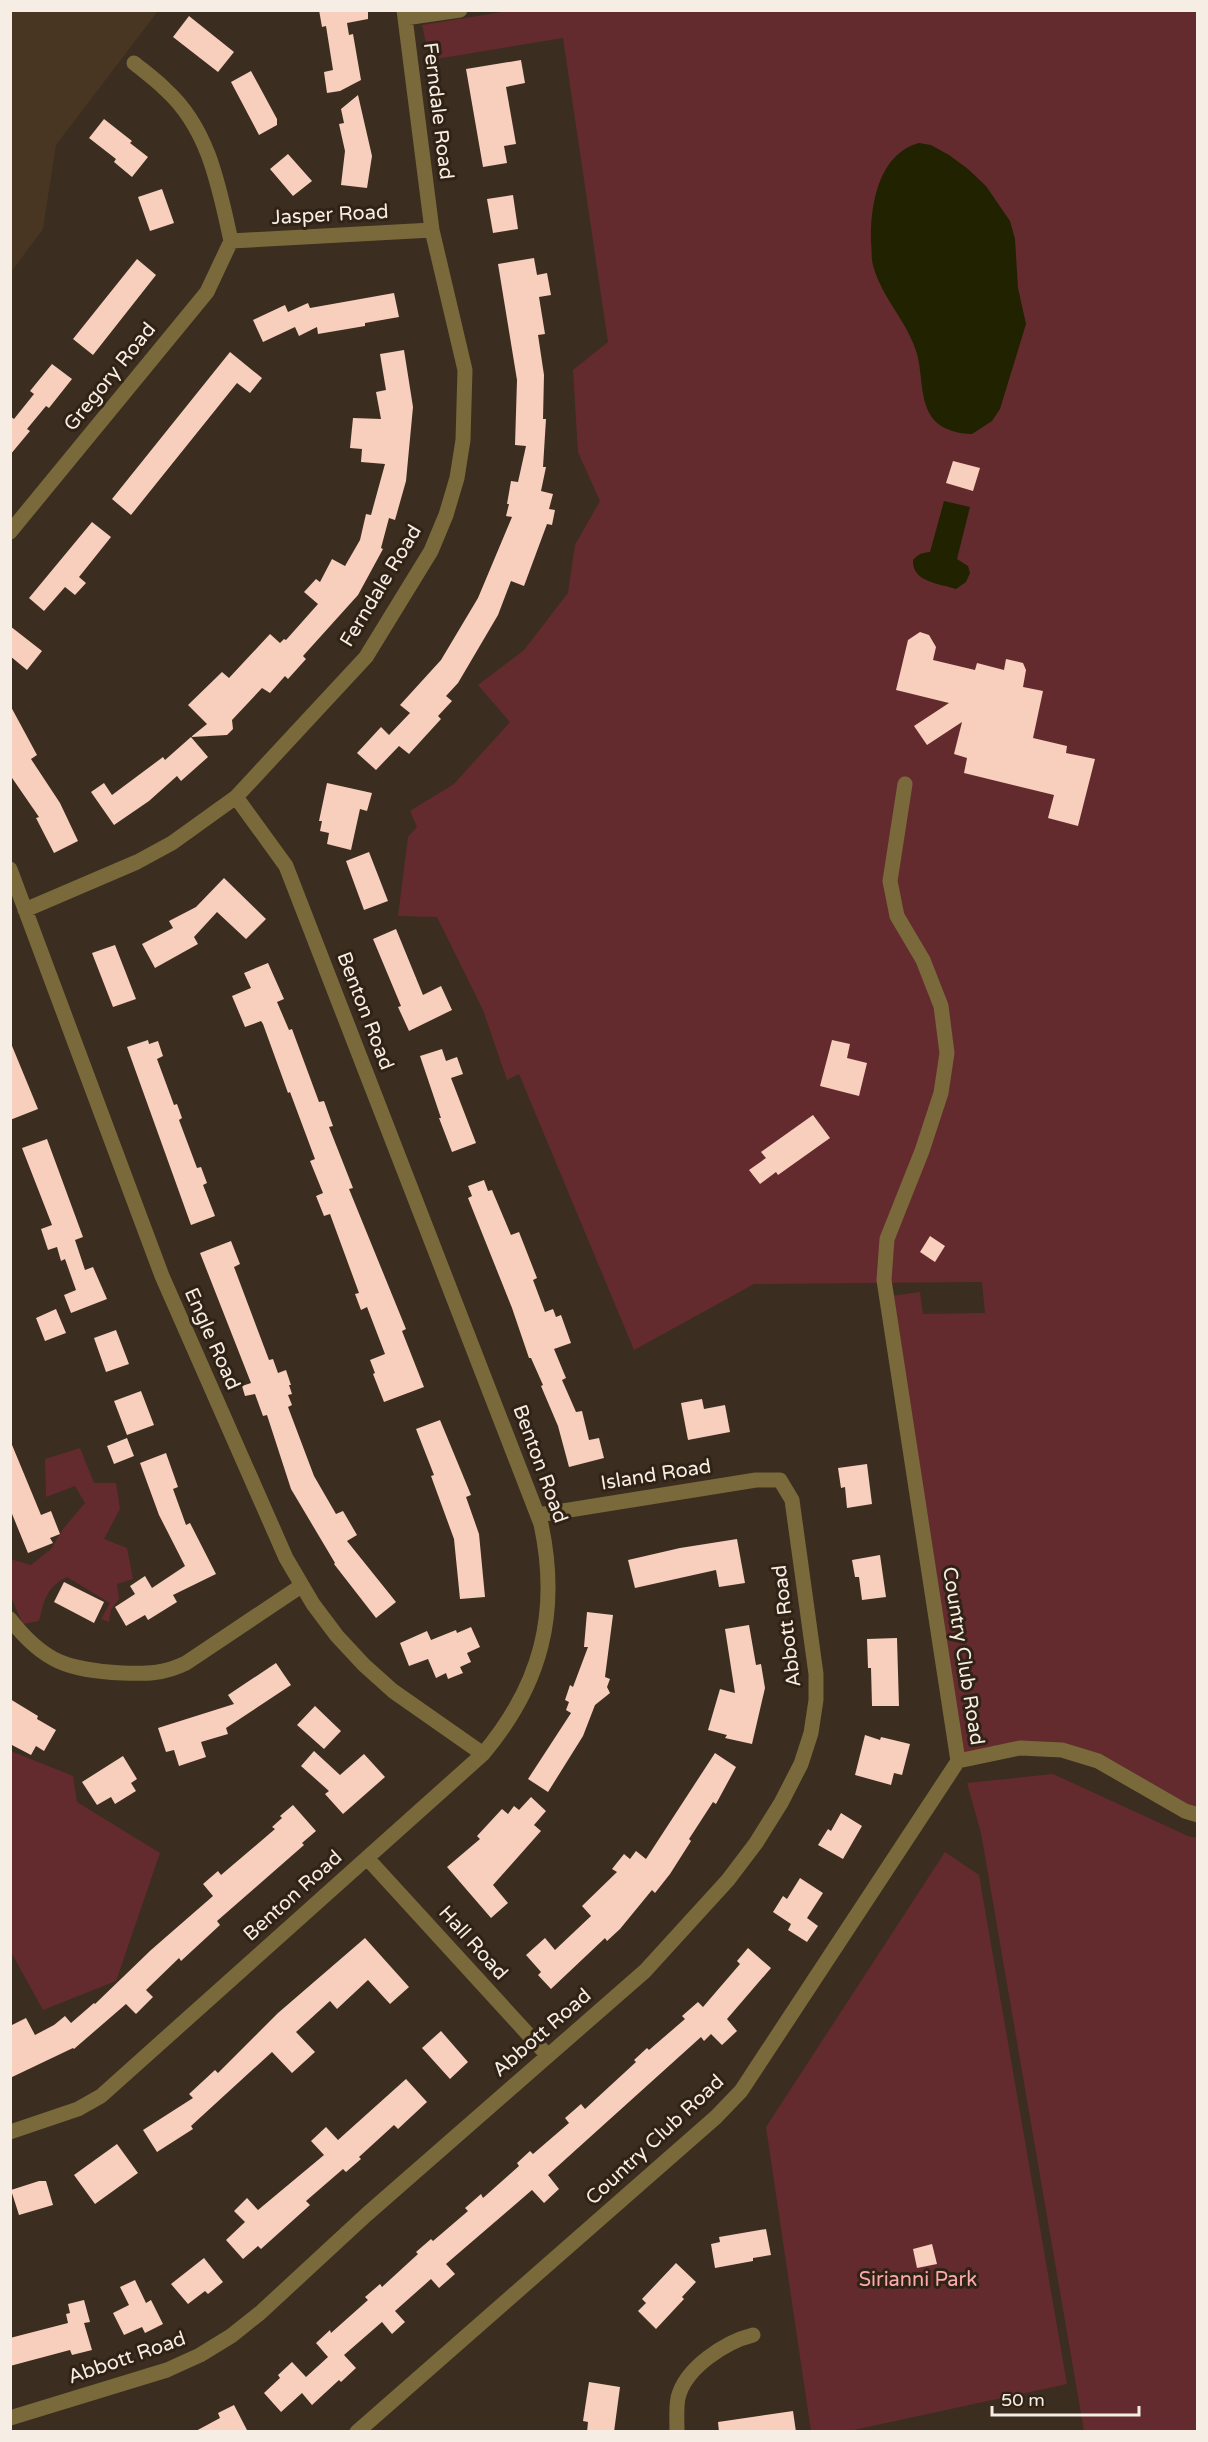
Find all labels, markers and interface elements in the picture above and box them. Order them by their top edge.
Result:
street label: Ferndale Road [418,41,458,181]
street label: Jasper Road [271,200,389,230]
street label: Gregory Road [59,318,161,436]
street label: Ferndale Road [335,521,427,651]
street label: Benton Road [332,949,398,1073]
street label: Engle Road [179,1284,245,1394]
street label: Benton Road [507,1401,573,1527]
street label: Island Road [599,1454,713,1496]
street label: Abbott Road [768,1564,806,1688]
street label: Country Club Road [937,1565,989,1747]
street label: Benton Road [239,1845,347,1947]
street label: Hall Road [433,1901,513,1985]
street label: Abbott Road [488,1984,596,2082]
street label: Country Club Road [581,2070,729,2210]
park label: Sirianni Park [859,2268,977,2292]
street label: Abbott Road [65,2327,189,2389]
scale bar [992,2379,1139,2417]
text: 50 m [1001,2389,1045,2411]

